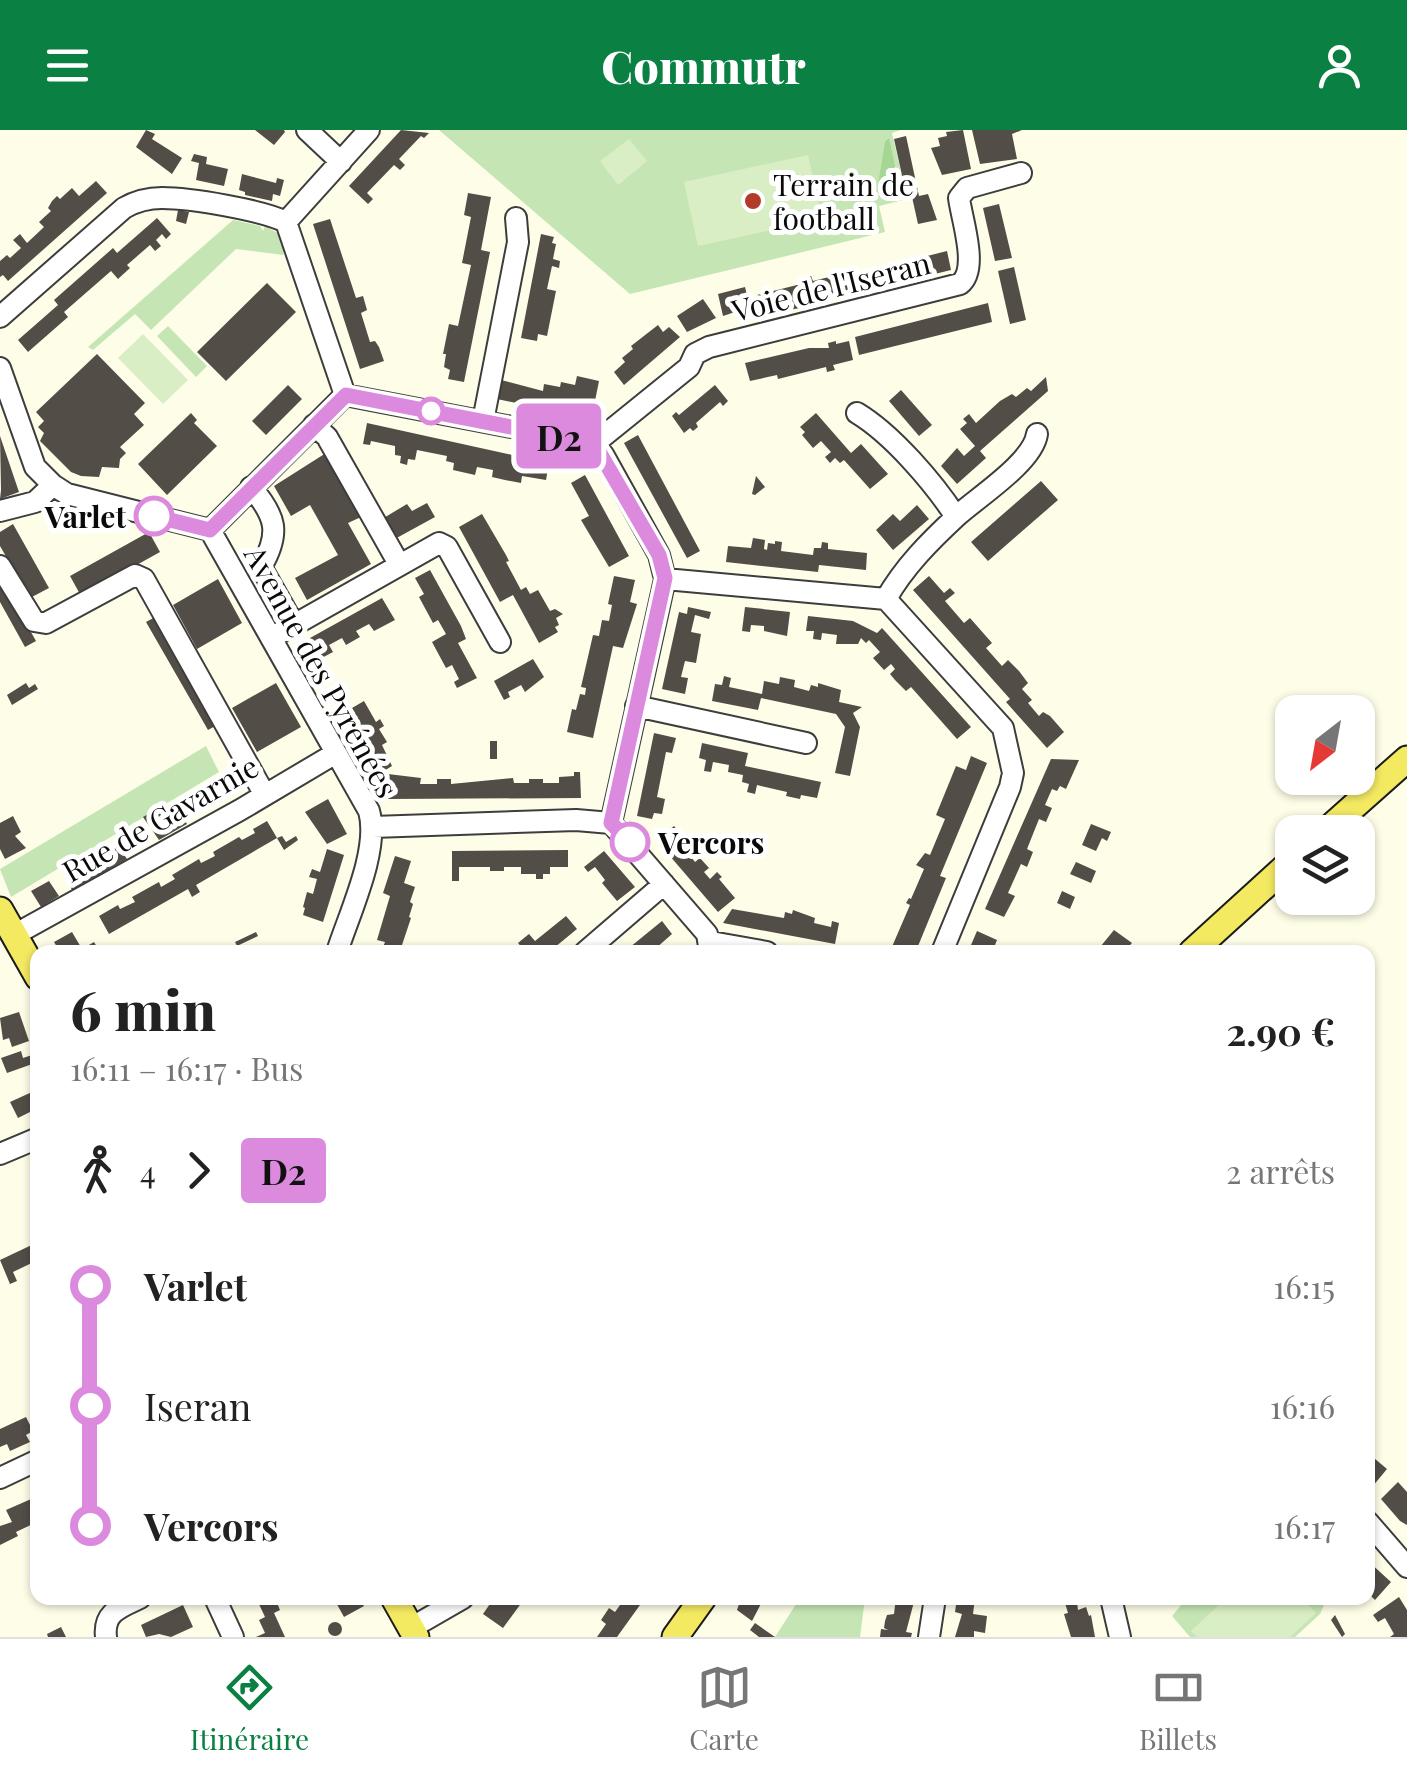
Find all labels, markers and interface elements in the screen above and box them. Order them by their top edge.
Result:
text: Commutr [601,35,806,95]
icon: menu [40,38,95,93]
icon: person [1312,38,1367,93]
place label: Terrain de football [773,164,914,238]
marker: Terrain de football [742,190,764,212]
street label: Voie de l'Iseran [727,242,935,330]
unlabelled marker [418,398,444,424]
line badge: D2 [514,404,604,468]
text: D2 [536,413,582,460]
place label: Varlet [44,496,126,536]
marker: Varlet [135,497,173,535]
street label: Avenue des Pyrénées [236,537,408,804]
north arrow [1275,695,1375,795]
map controls [1275,695,1375,915]
street label: Rue de Gavarnie [55,746,265,890]
button: layers [1275,815,1375,915]
place label: Vercors [657,822,764,862]
marker: Vercors [611,823,649,861]
text: 6 min [70,971,216,1045]
text: 2.90 € [1227,1005,1335,1056]
text: 16:11 – 16:17 · Bus [70,1046,303,1089]
icon: walk [70,1143,125,1198]
icon: forward [171,1143,226,1198]
text: D2 [261,1147,306,1194]
text: 4 [140,1149,156,1192]
text: 2 arrêts [1226,1149,1335,1192]
text: Varlet [144,1260,247,1311]
text: 16:15 [1273,1264,1335,1307]
text: Iseran [144,1380,251,1431]
text: 16:16 [1270,1384,1335,1427]
text: Vercors [144,1500,279,1551]
text: 16:17 [1273,1504,1335,1547]
tab: Itinéraire [190,1660,309,1757]
tab: Carte [689,1660,759,1757]
tab: Billets [1139,1660,1217,1757]

